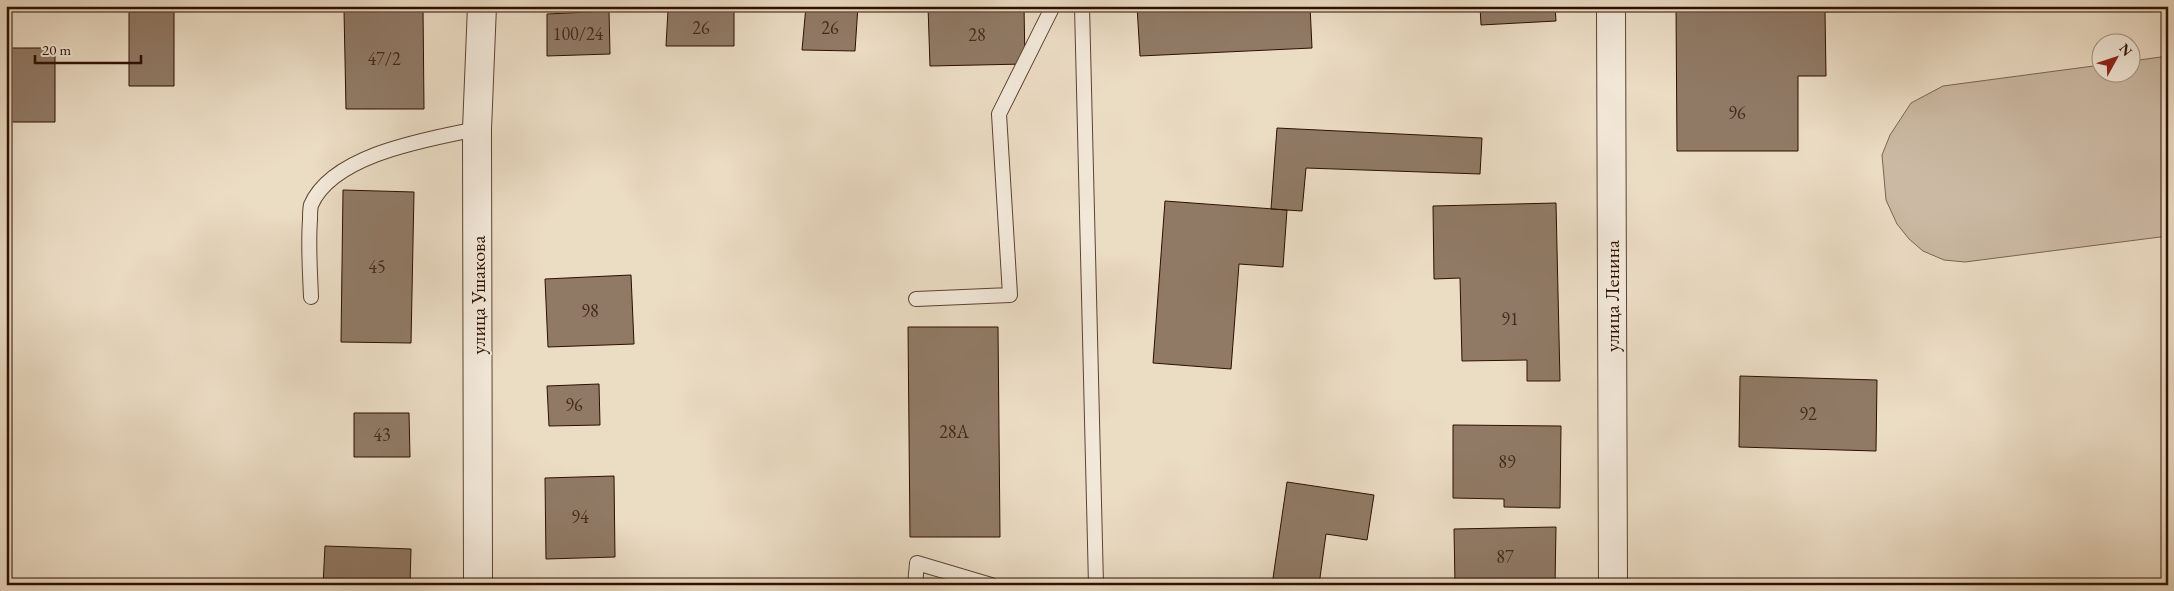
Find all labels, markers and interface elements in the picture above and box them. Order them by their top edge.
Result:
house number: 26 [692,16,710,39]
house number: 26 [821,16,839,39]
house number: 100/24 [553,22,604,45]
house number: 28 [968,23,986,46]
scale bar [35,32,141,64]
north arrow [2092,32,2142,82]
text: 20 m [42,40,71,59]
text: N [2115,40,2137,60]
house number: 47/2 [367,47,401,70]
house number: 96 [1728,101,1746,124]
street label: улица Ушакова [465,235,491,354]
street label: улица Ленина [1599,240,1625,352]
house number: 45 [368,255,386,278]
house number: 98 [581,299,599,322]
house number: 91 [1501,307,1519,330]
house number: 96 [565,393,583,416]
house number: 92 [1799,402,1817,425]
house number: 28А [939,420,969,443]
house number: 43 [373,423,391,446]
house number: 89 [1498,450,1516,473]
house number: 94 [571,505,589,528]
house number: 87 [1496,545,1514,568]

